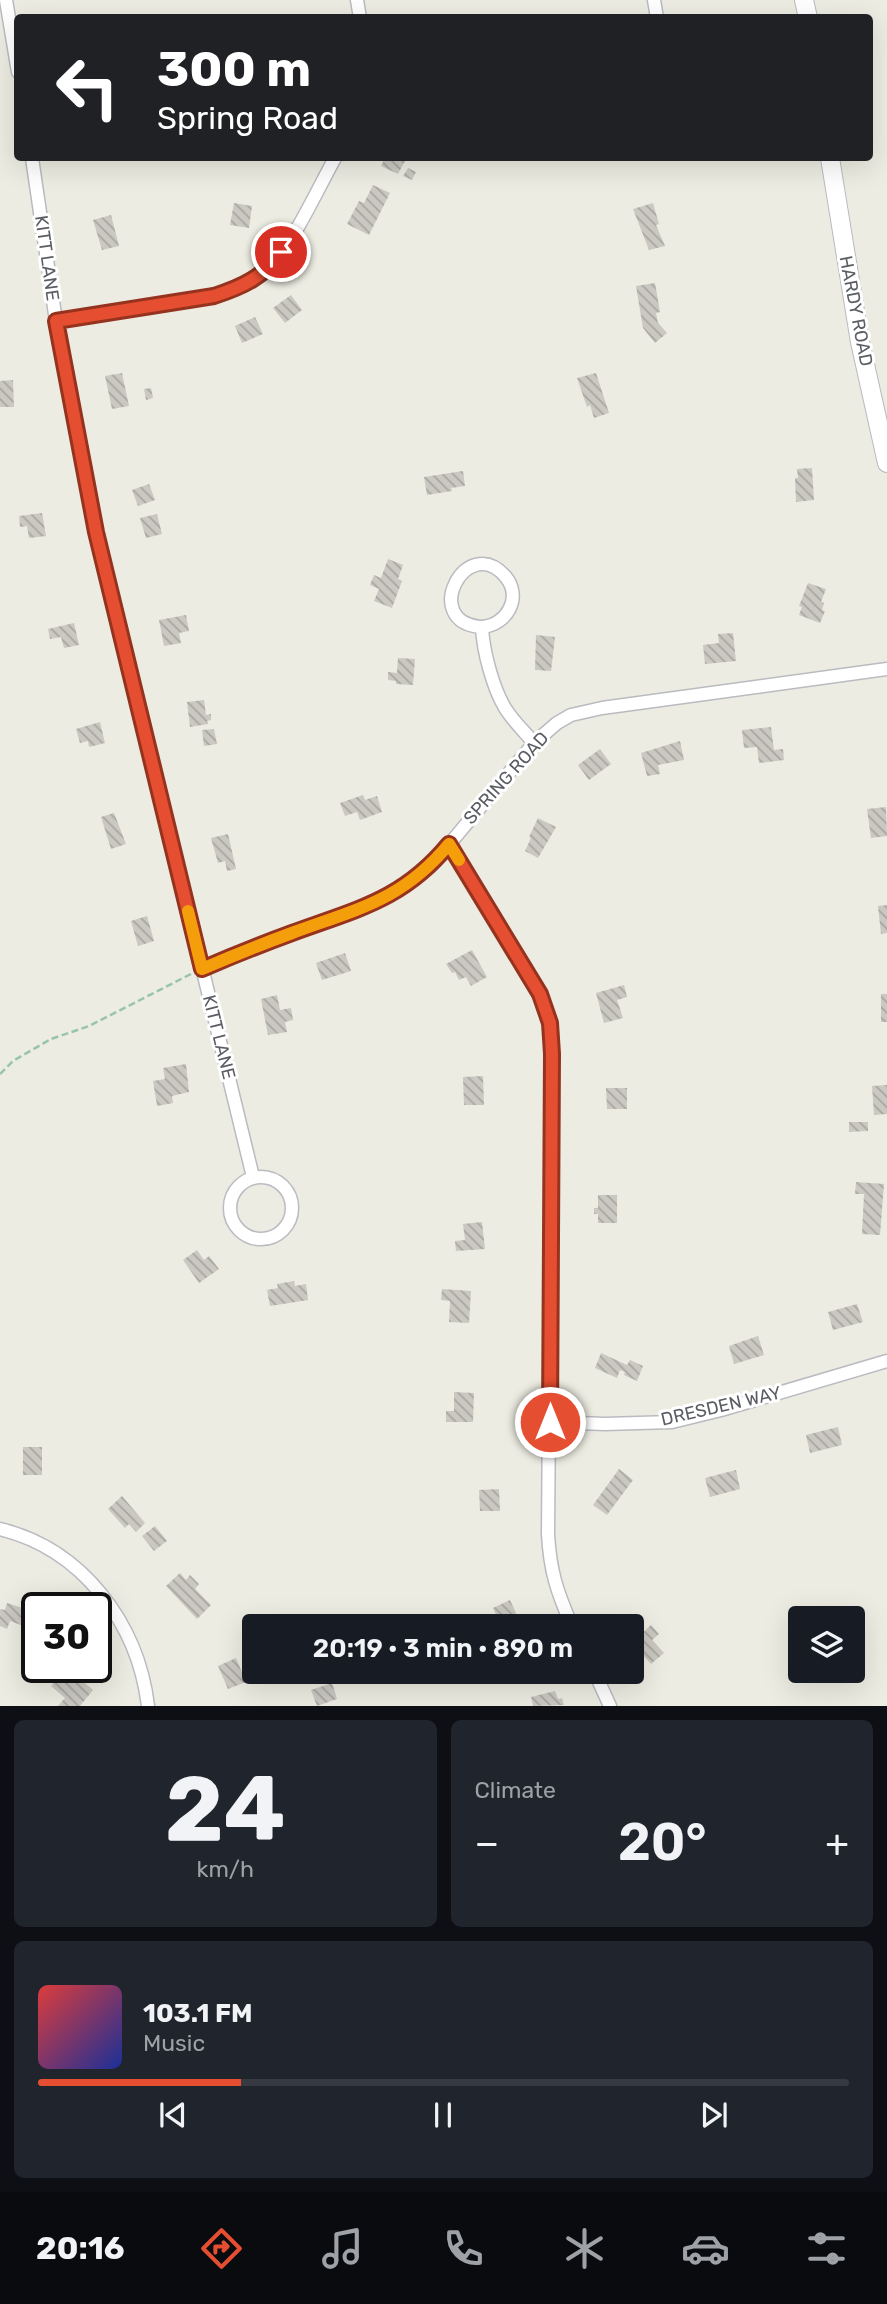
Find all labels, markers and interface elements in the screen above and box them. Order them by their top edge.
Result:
text: 300 m [157,40,311,98]
icon: left [42,42,133,133]
text: Spring Road [157,99,338,137]
street label: KITT LANE [30,214,64,302]
pin [251,222,311,282]
icon: arrive [262,233,300,271]
street label: HARDY ROAD [834,254,878,368]
street label: SPRING ROAD [459,727,553,829]
street label: KITT LANE [198,993,240,1081]
street label: DRESDEN WAY [659,1381,784,1431]
position arrow [513,1385,587,1459]
speed limit sign: 30 [21,1592,112,1683]
map controls [788,1606,865,1683]
button: layers [788,1606,865,1683]
text: 20:19 · 3 min · 890 m [313,1633,573,1664]
text: 24 [165,1755,286,1863]
text: Climate [475,1776,556,1804]
text: 20° [618,1811,707,1873]
text: − [475,1820,499,1866]
text: + [825,1820,849,1866]
text: km/h [197,1855,254,1883]
text: 103.1 FM [143,1998,253,2029]
text: Music [143,2029,205,2057]
icon: previous [154,2096,192,2134]
icon: pause [424,2096,462,2134]
icon: next [695,2096,733,2134]
icon: directions [197,2224,246,2273]
icon: music [318,2224,367,2273]
icon: phone [439,2224,488,2273]
icon: climate [560,2224,609,2273]
icon: car [681,2224,730,2273]
icon: filters [802,2224,851,2273]
text: 20:16 [36,2229,125,2267]

